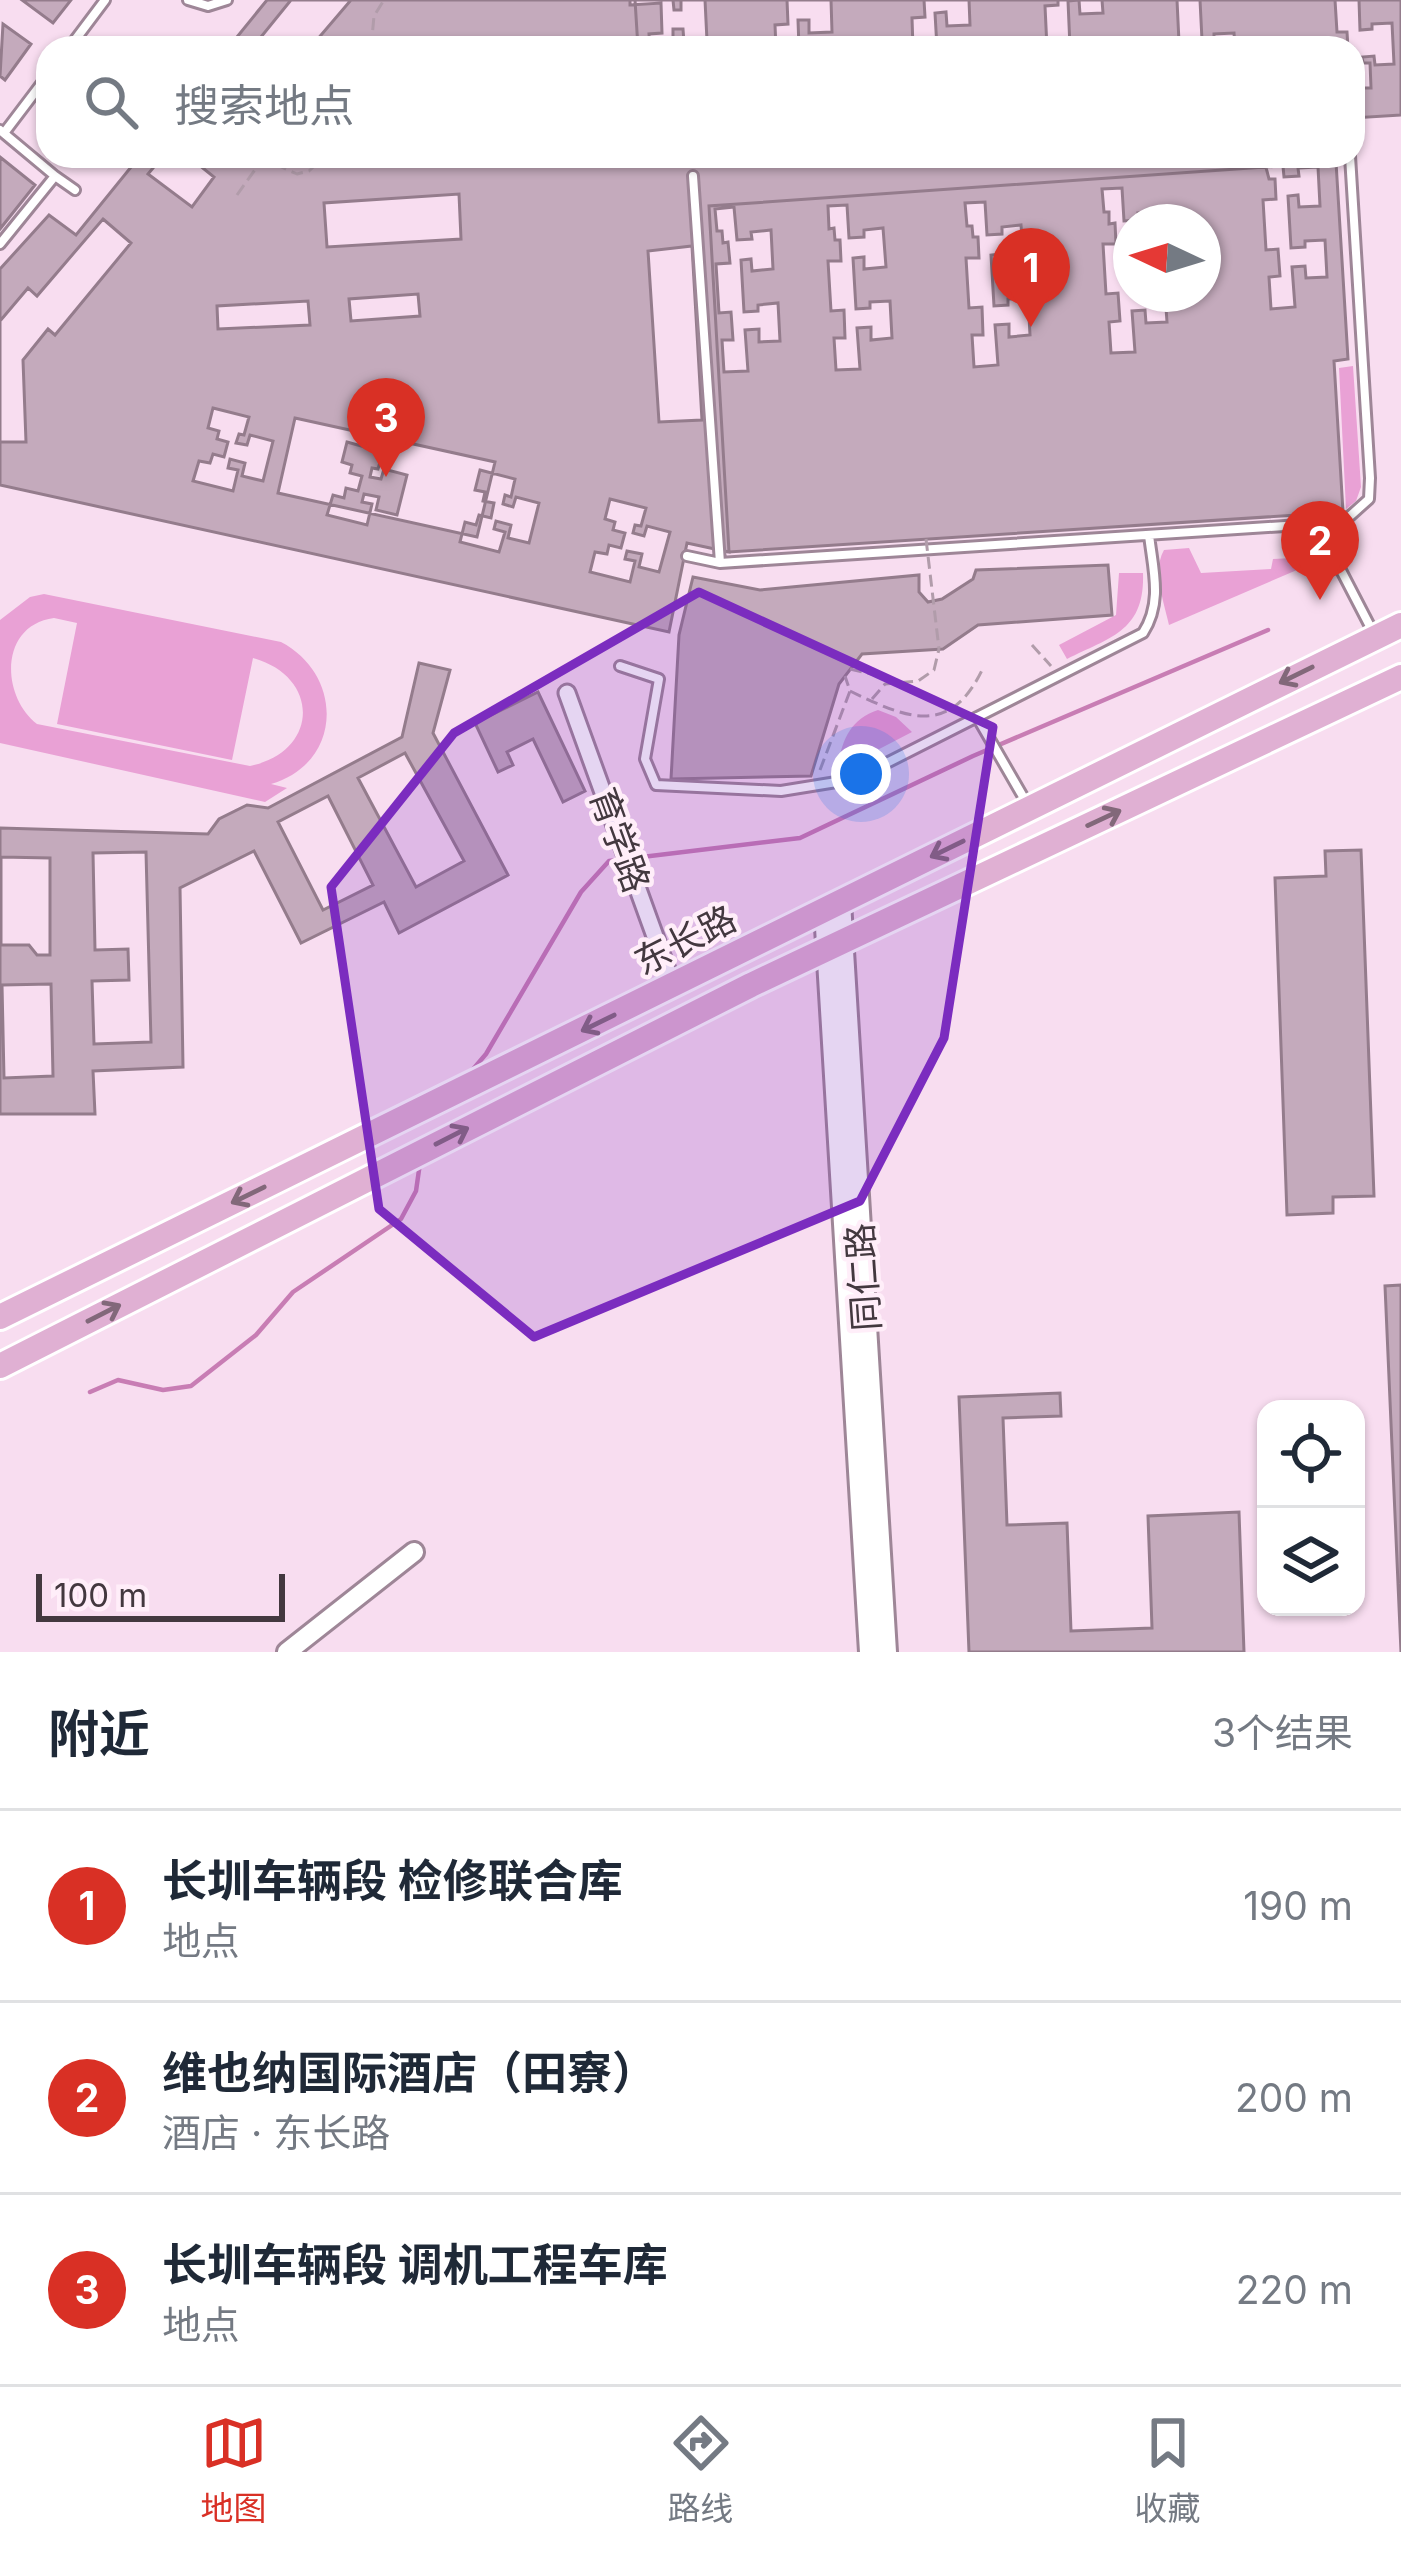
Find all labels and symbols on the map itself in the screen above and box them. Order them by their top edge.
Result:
north arrow [1113,204,1221,312]
pin: 1 [992,228,1070,327]
pin: 3 [347,378,425,477]
pin: 2 [1281,501,1359,600]
one-way arrow [1278,665,1314,688]
your location [831,744,891,804]
street label: 育学路 [581,782,659,898]
one-way arrow [1085,806,1121,828]
one-way arrow [929,839,965,862]
street label: 东长路 [627,896,743,984]
one-way arrow [580,1013,616,1036]
one-way arrow [434,1124,469,1147]
one-way arrow [230,1185,266,1208]
street label: 同仁路 [837,1222,889,1332]
one-way arrow [86,1300,122,1323]
scale bar [36,1568,285,1621]

